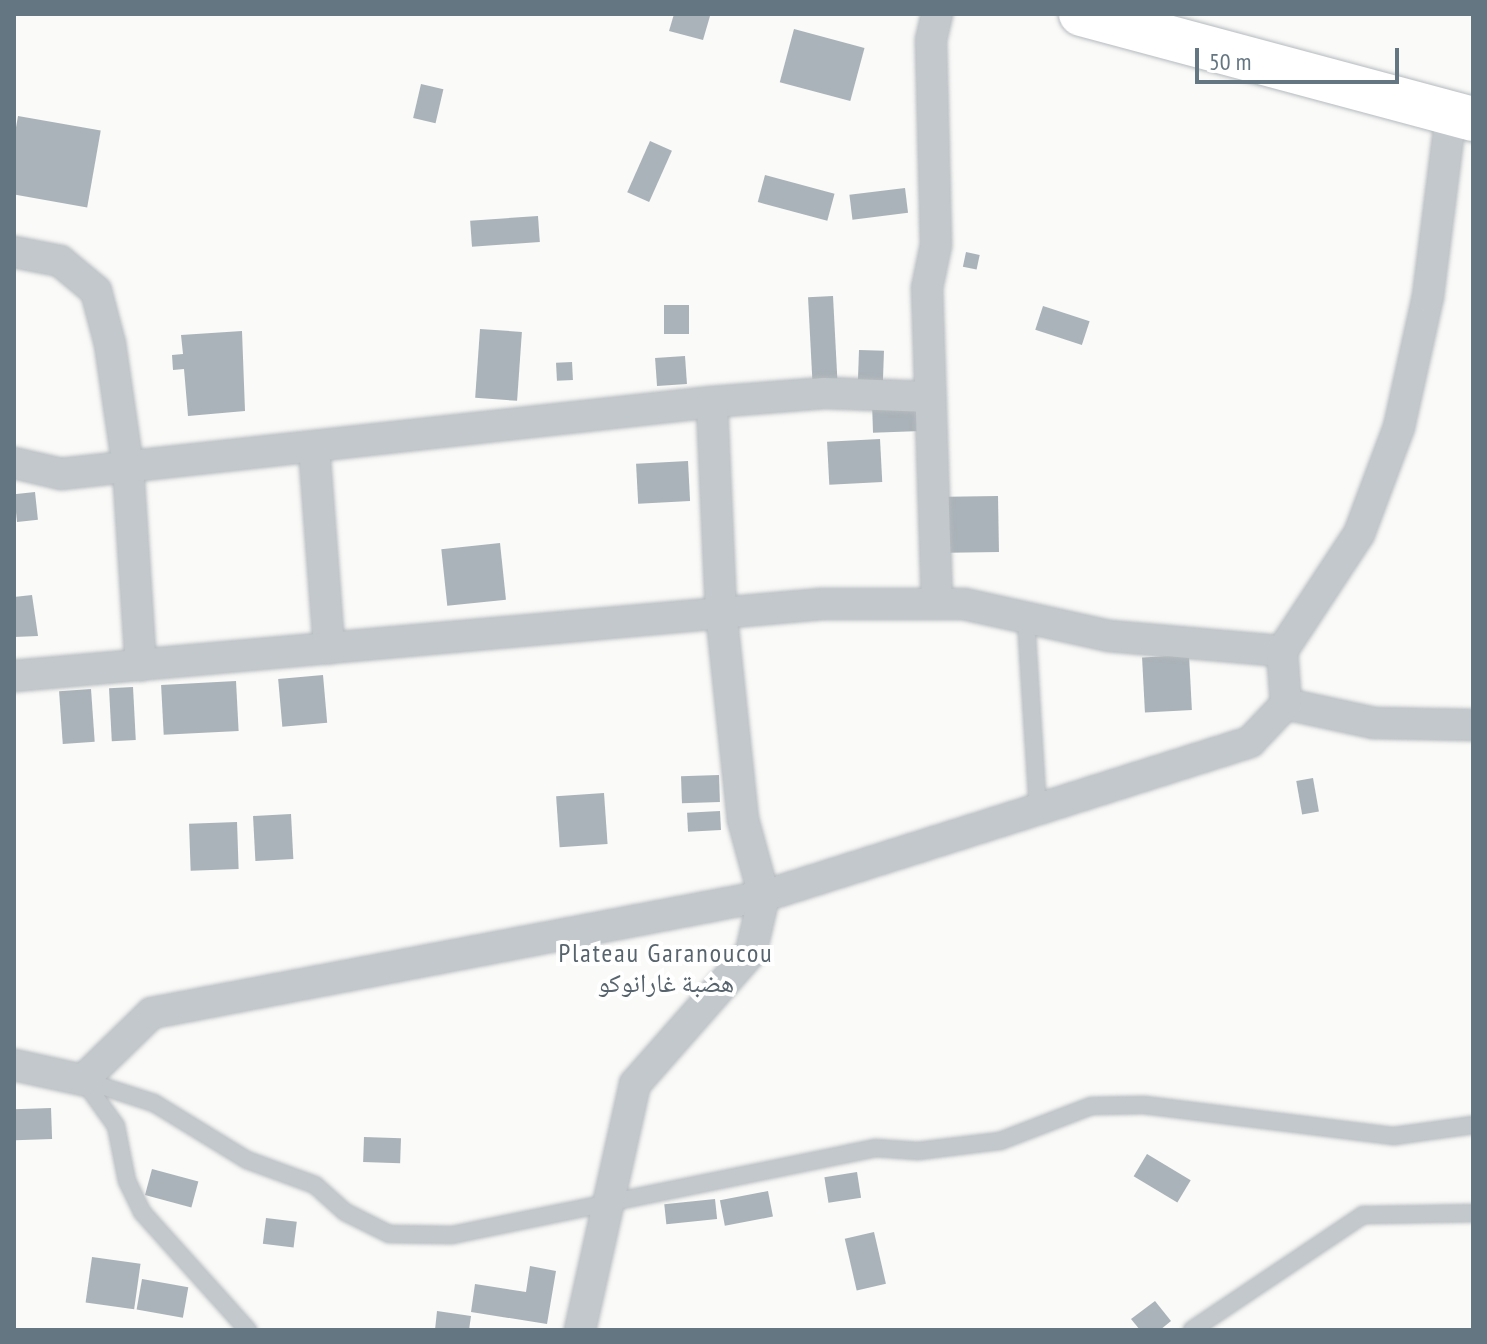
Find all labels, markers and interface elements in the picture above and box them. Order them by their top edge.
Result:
scale bar [1199,32,1403,82]
text: 50 m [1209,46,1251,77]
district label: Plateau Garanoucou هضبة غارانوكو [558,937,774,998]

